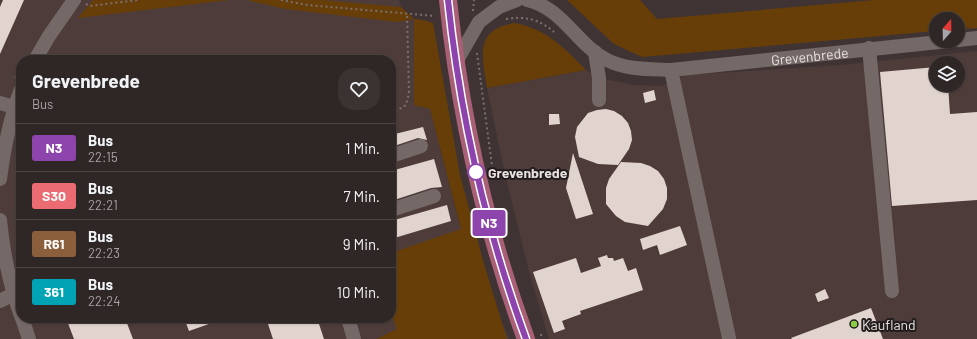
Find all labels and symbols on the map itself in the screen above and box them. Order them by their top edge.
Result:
north arrow [929,12,965,48]
street label: Grevenbrede [770,43,849,68]
marker: Grevenbrede [467,163,485,181]
place label: Grevenbrede [488,164,568,181]
line badge: N3 [471,210,507,236]
place label: Kaufland [862,316,916,333]
marker: Kaufland [849,319,859,329]

